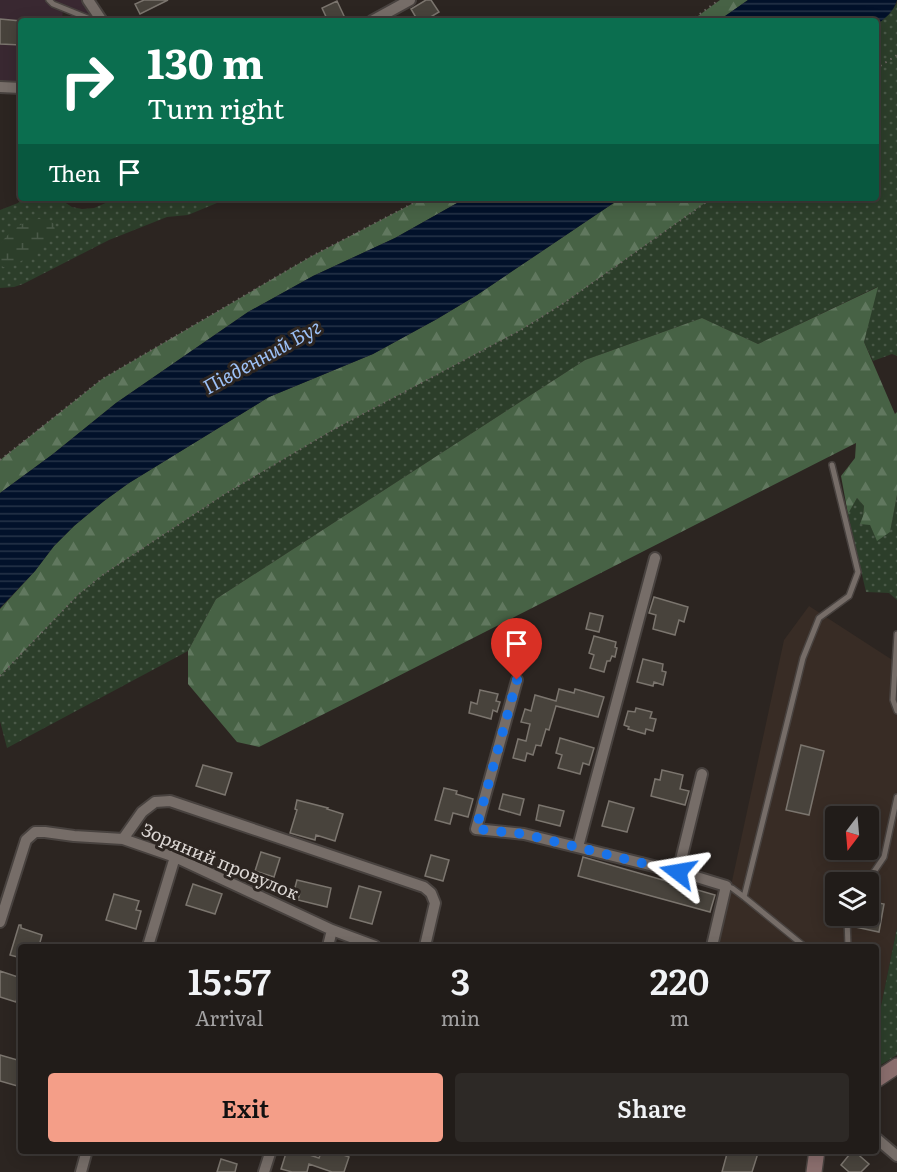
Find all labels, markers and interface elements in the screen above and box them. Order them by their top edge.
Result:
text: 130 m [147,30,264,92]
icon: right [48,42,126,120]
text: Turn right [147,87,284,127]
text: Then [48,156,101,189]
icon: arrive [113,156,146,189]
water label: Південний Буг [196,310,326,400]
pin [491,618,542,680]
icon: arrive [500,627,533,660]
north arrow [825,806,879,860]
map controls [825,806,879,926]
street label: Зоряний провулок [138,815,304,906]
position arrow [646,840,710,904]
button: layers [825,872,879,926]
text: 15:57 [188,953,271,1006]
text: 3 [451,953,470,1006]
text: 220 [650,953,709,1006]
text: Arrival [195,1002,264,1032]
text: min [441,1002,480,1032]
text: m [670,1002,689,1032]
button: Exit [48,1073,443,1142]
button: Share [455,1073,849,1142]

